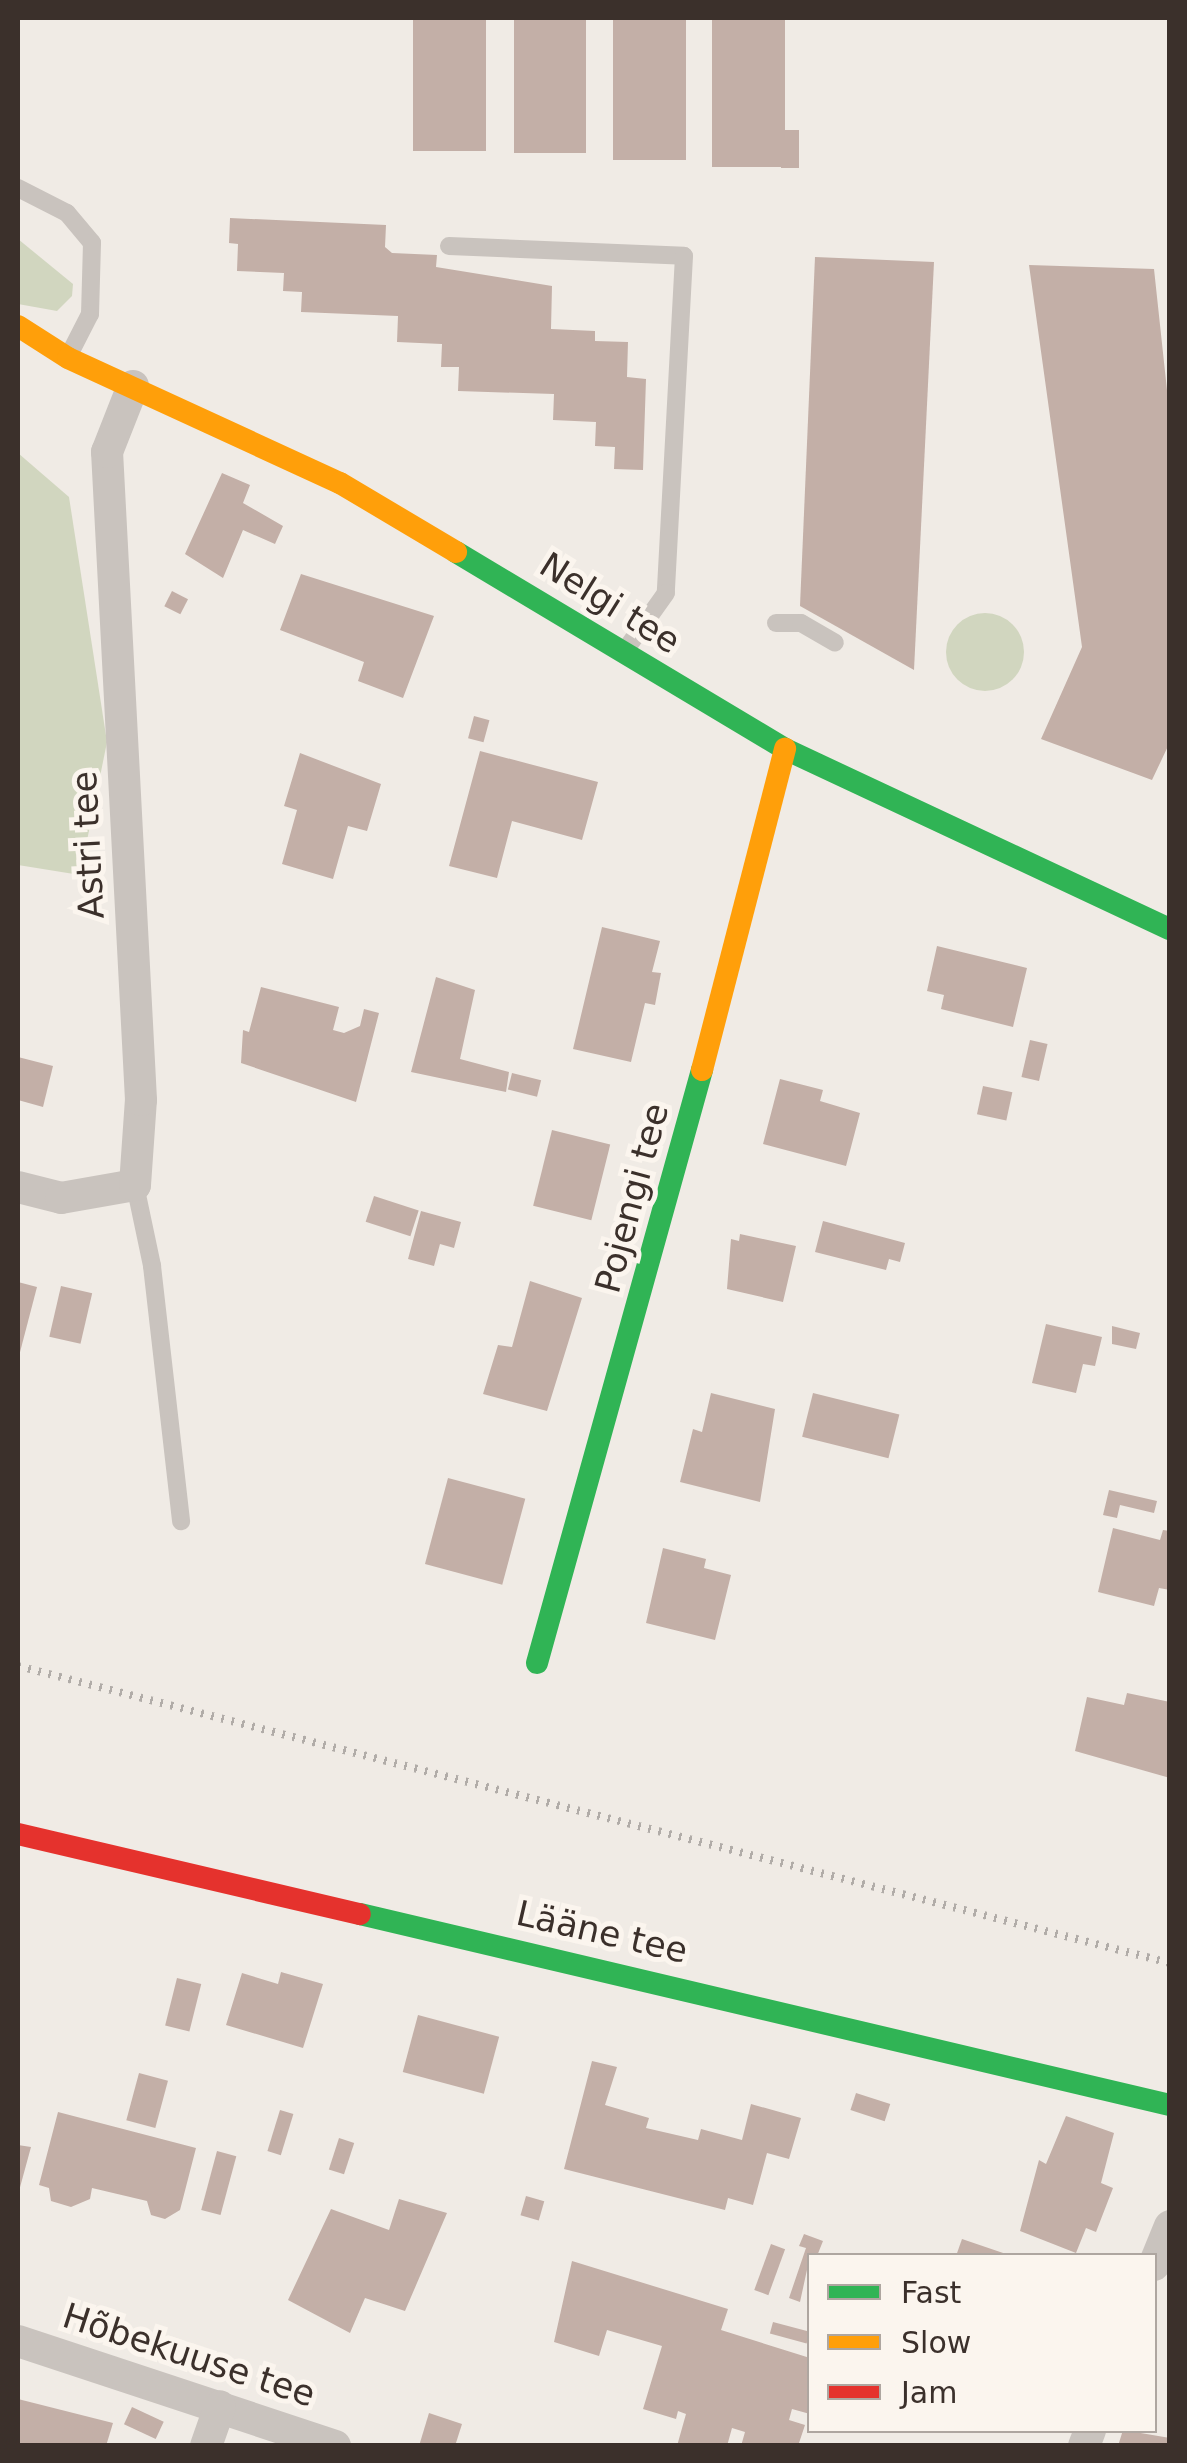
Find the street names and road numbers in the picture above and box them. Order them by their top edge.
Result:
street label: Nelgi tee [532,544,688,662]
street label: Astri tee [63,770,113,920]
street label: Pojengi tee [587,1099,677,1297]
street label: Lääne tee [512,1892,692,1972]
street label: Hõbekuuse tee [58,2294,320,2416]

